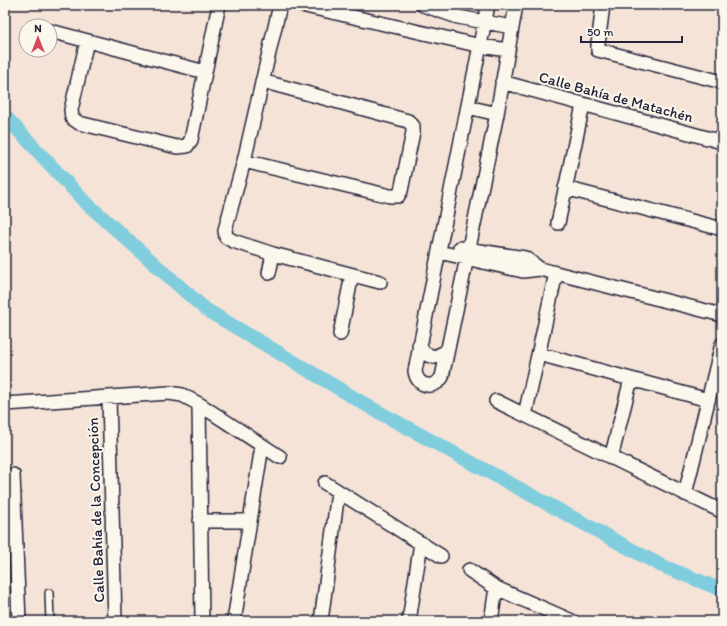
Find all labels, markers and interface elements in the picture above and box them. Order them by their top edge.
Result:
north arrow [18,18,58,58]
scale bar [581,18,682,44]
text: N [34,22,42,35]
text: 50 m [587,25,613,39]
street label: Calle Bahía de Matachén [537,68,695,126]
street label: Calle Bahía de la Concepción [84,417,108,603]

